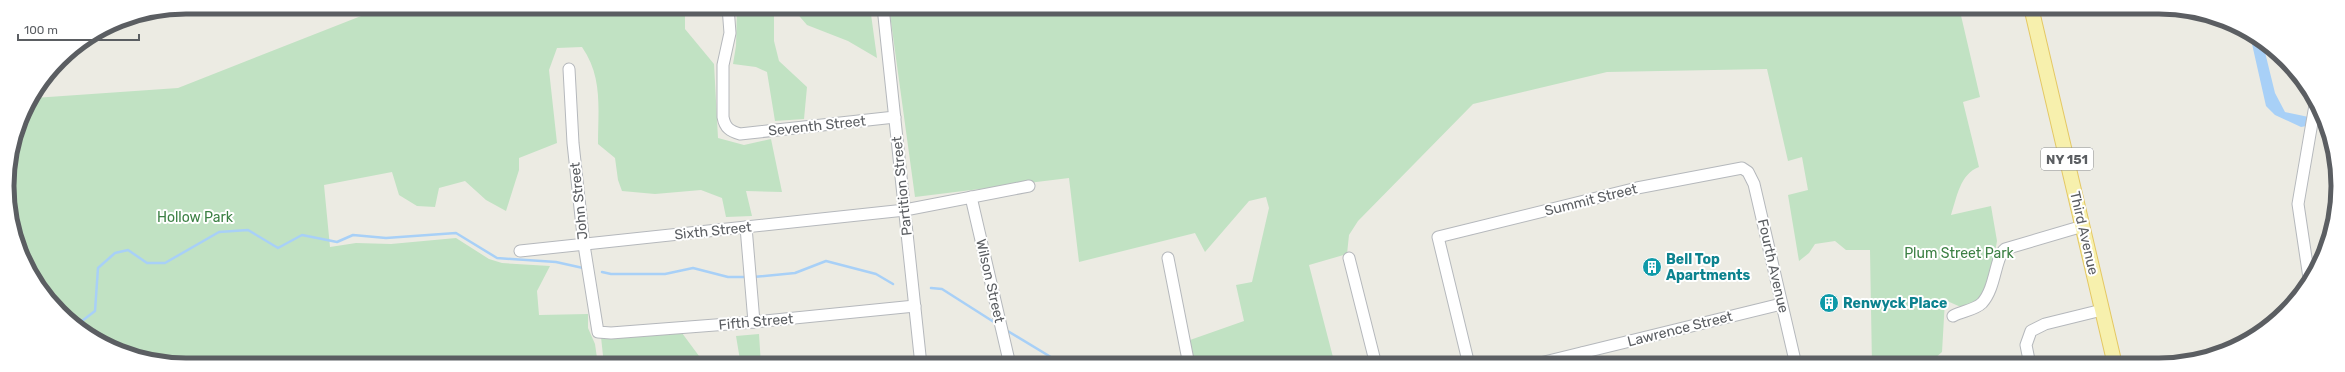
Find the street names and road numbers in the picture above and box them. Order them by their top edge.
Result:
street label: Seventh Street [767,112,867,140]
street label: Partition Street [888,135,916,237]
road number: NY 151 [2041,148,2093,170]
street label: John Street [566,161,592,241]
street label: Summit Street [1543,180,1640,220]
street label: Third Avenue [2066,190,2102,277]
street label: Fourth Avenue [1754,217,1792,315]
street label: Sixth Street [674,218,753,244]
street label: Wilson Street [972,237,1008,325]
street label: Lawrence Street [1626,308,1735,350]
street label: Fifth Street [718,310,795,334]

